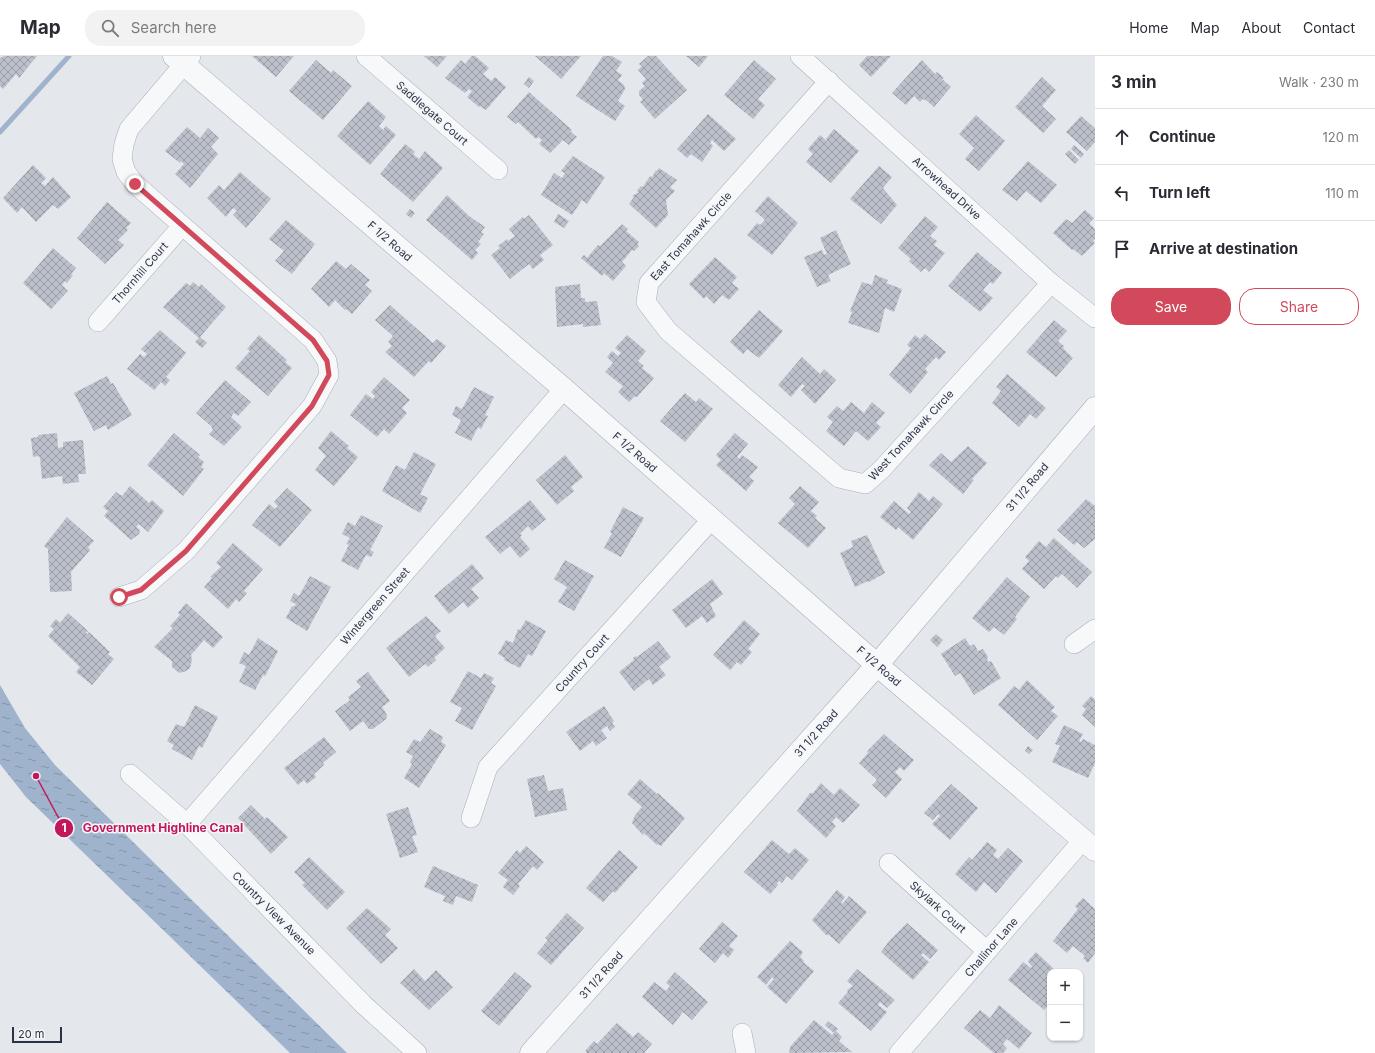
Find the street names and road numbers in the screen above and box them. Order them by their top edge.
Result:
street label: Saddlegate Court [393,78,471,148]
street label: Arrowhead Drive [910,153,984,223]
street label: East Tomahawk Circle [647,189,735,283]
street label: F 1/2 Road [365,218,415,264]
street label: Thornhill Court [109,239,171,307]
street label: West Tomahawk Circle [865,387,957,483]
street label: F 1/2 Road [610,429,660,475]
street label: 31 1/2 Road [1003,460,1051,514]
street label: Wintergreen Street [338,564,413,648]
street label: Country Court [552,631,612,695]
street label: F 1/2 Road [854,643,904,689]
street label: 31 1/2 Road [791,706,841,760]
street label: Country View Avenue [229,868,319,958]
street label: Skylark Court [907,878,969,936]
street label: Challinor Lane [961,914,1021,980]
street label: 31 1/2 Road [576,948,626,1002]

